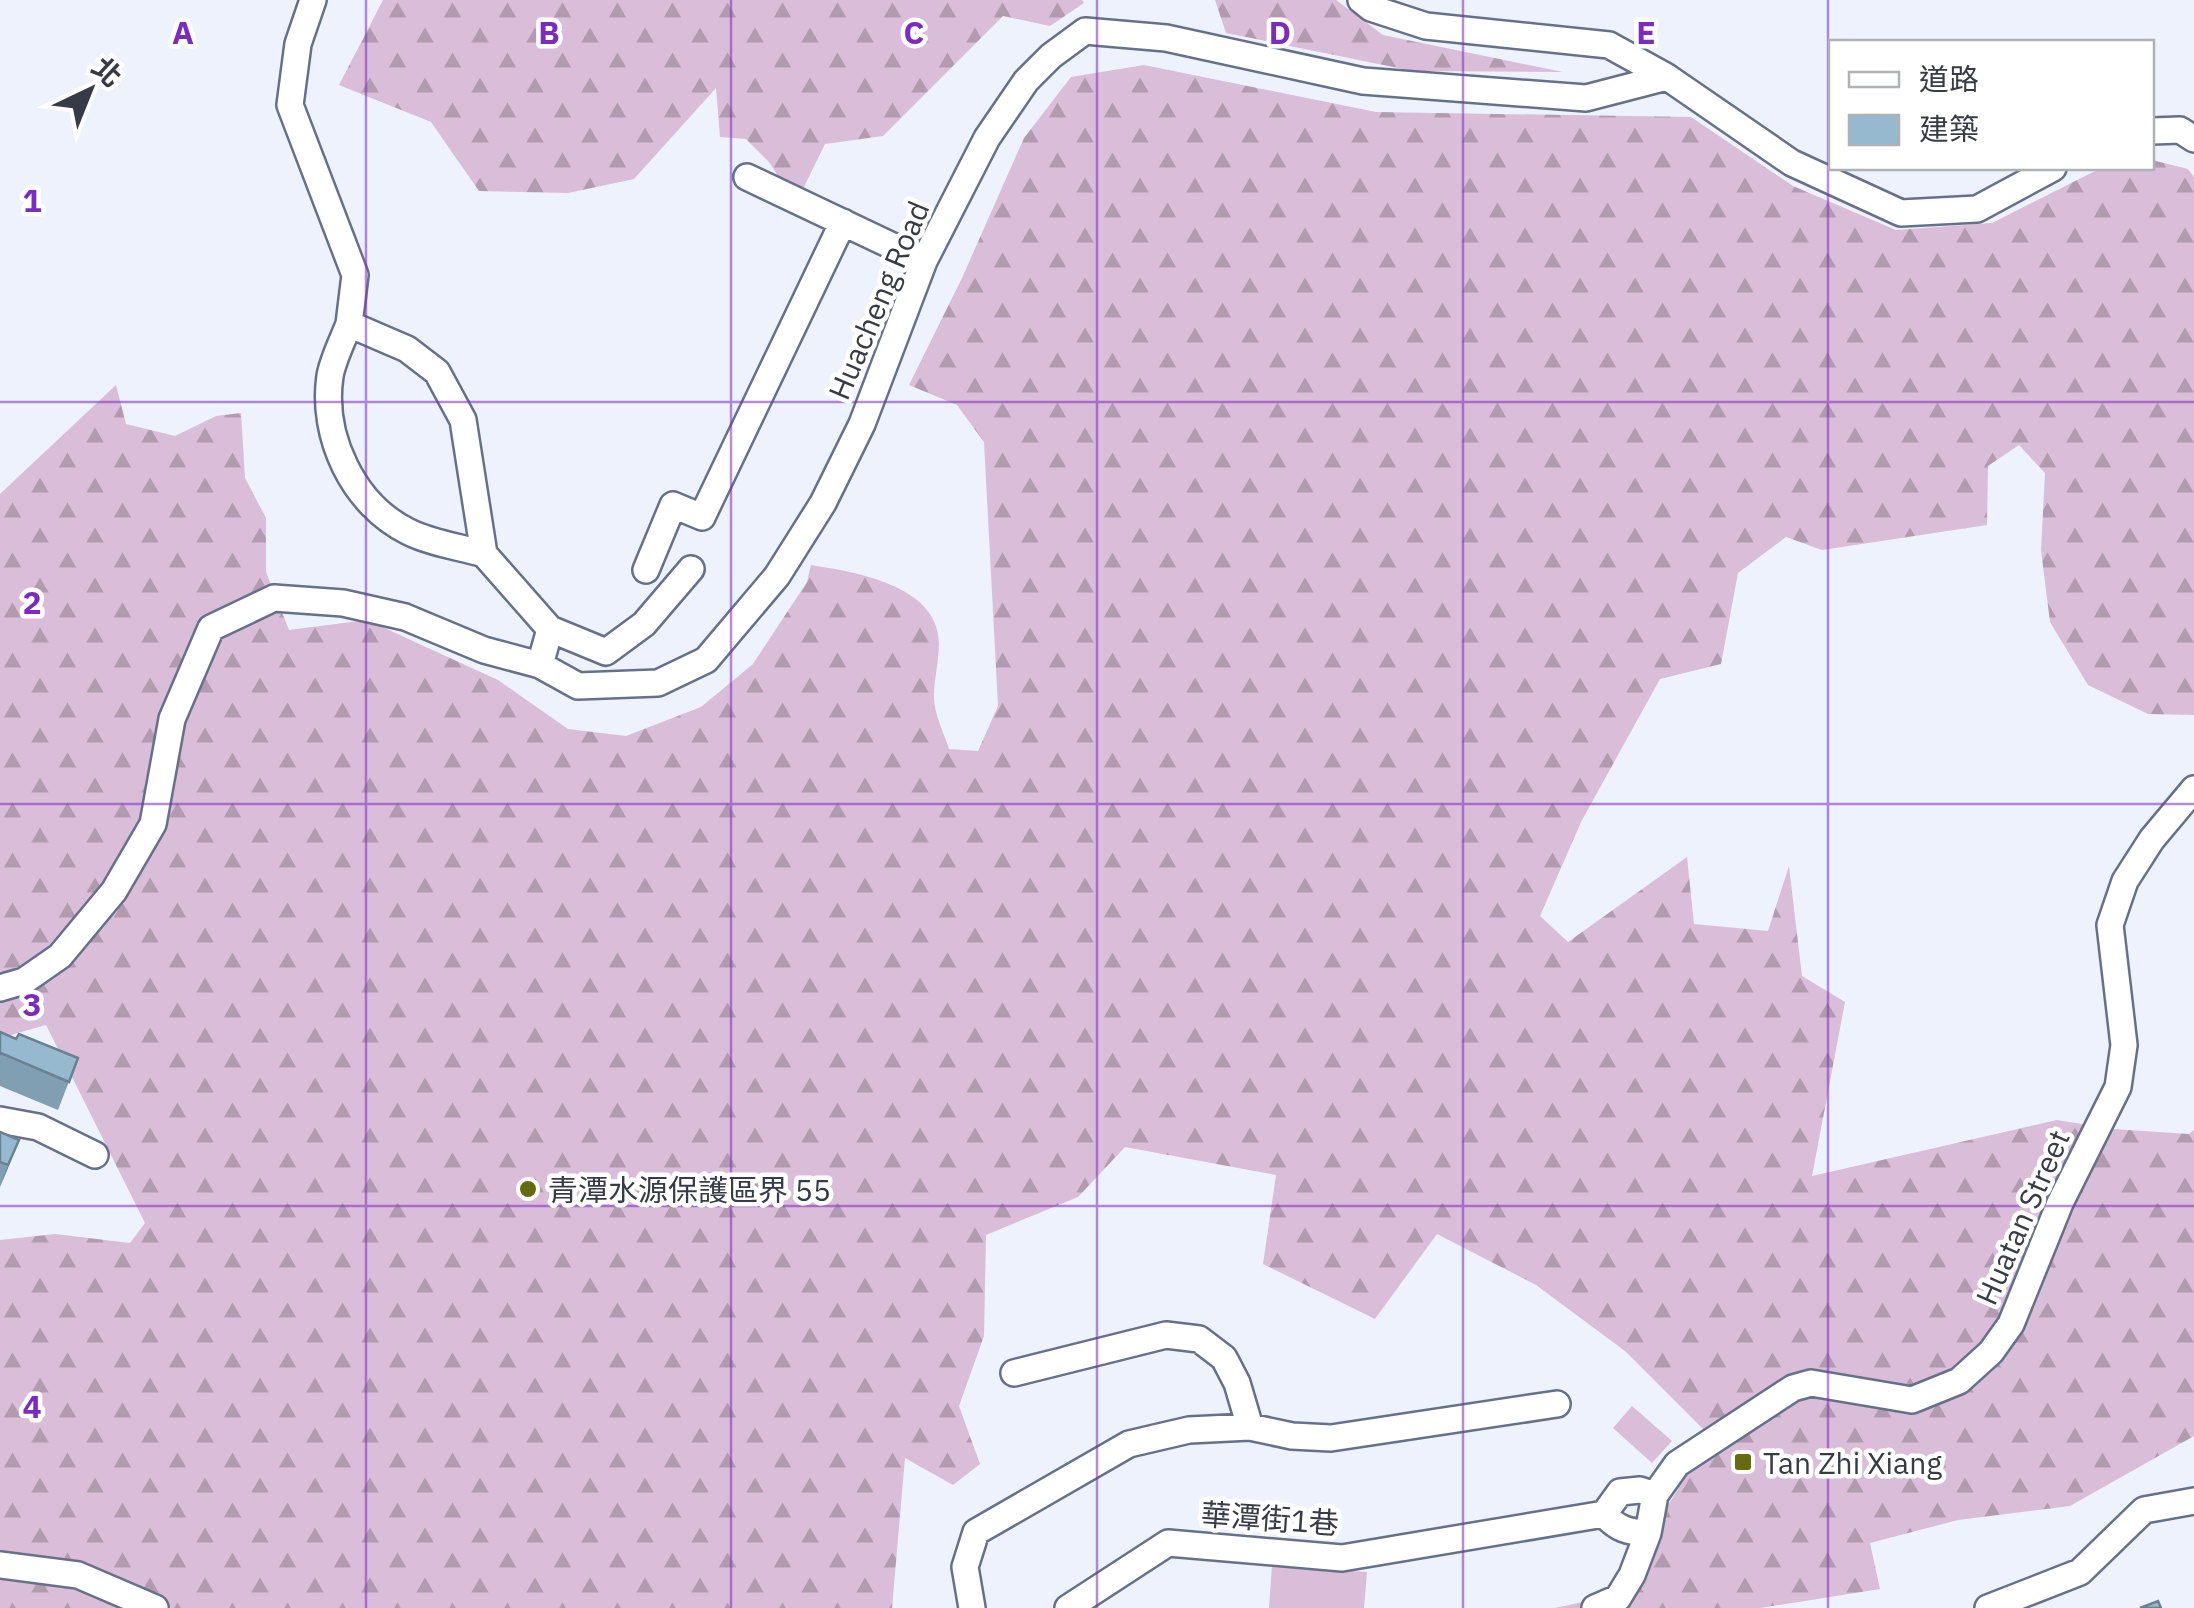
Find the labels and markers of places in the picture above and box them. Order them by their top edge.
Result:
place label: 青潭水源保護區界 55 [548,1170,831,1209]
marker: 青潭水源保護區界 55 [517,1178,539,1200]
place label: Tan Zhi Xiang [1763,1443,1942,1482]
marker: Tan Zhi Xiang [1732,1451,1754,1473]

